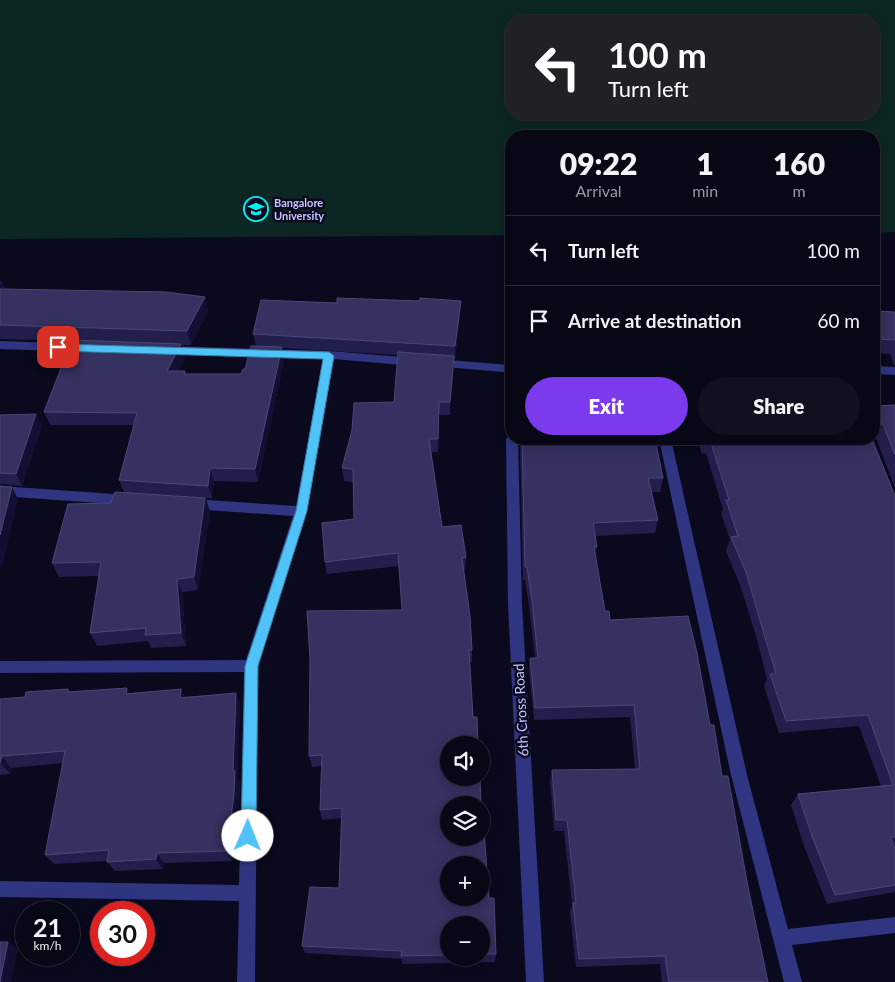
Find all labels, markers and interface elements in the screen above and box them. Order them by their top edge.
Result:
text: 100 m [608,33,707,75]
icon: left [525,35,590,100]
text: Turn left [608,75,689,102]
text: 09:22 [560,145,637,181]
text: 1 [696,145,714,181]
text: 160 [773,145,825,181]
text: Arrival [576,181,622,200]
text: min [692,181,718,200]
text: m [792,181,806,200]
school or university icon: Bangalore University [243,196,269,222]
place label: Bangalore University [274,196,324,222]
icon: left [525,237,553,265]
text: Turn left [568,239,639,262]
text: 100 m [806,239,860,262]
icon: arrive [525,307,553,335]
text: Arrive at destination [568,309,741,332]
text: 60 m [817,309,860,332]
pin [37,326,79,368]
icon: arrive [44,333,72,361]
button: Exit [525,377,688,435]
button: Share [698,377,860,435]
street label: 6th Cross Road [510,663,531,757]
map controls [440,736,490,966]
button: sound [440,736,490,786]
button: layers [440,796,490,846]
position arrow [221,809,273,861]
button: + [440,856,490,906]
speed limit sign: 30 [90,901,155,966]
text: 21 [33,912,62,942]
button: − [440,916,490,966]
text: km/h [33,938,62,953]

